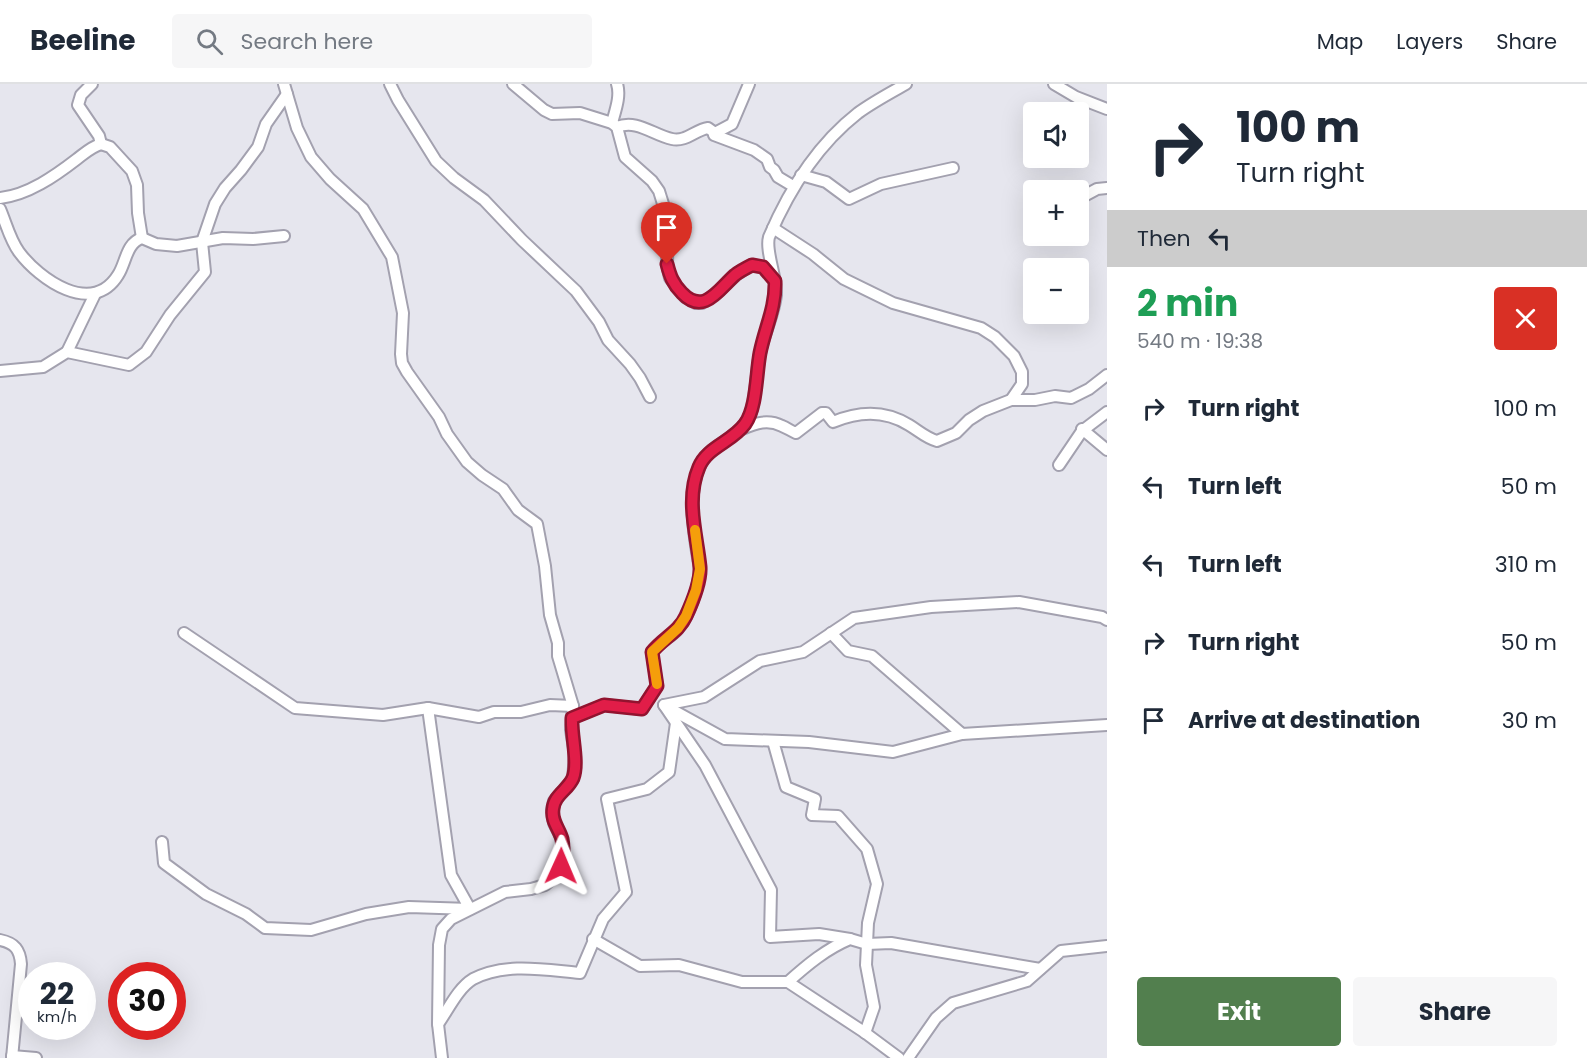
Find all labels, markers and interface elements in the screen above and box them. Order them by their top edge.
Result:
search box [172,14,592,68]
text: Beeline [30,21,136,60]
icon: search [193,25,226,58]
text: Search here [241,26,373,57]
text: Map [1317,27,1363,56]
text: Layers [1396,27,1463,56]
text: Share [1496,27,1557,56]
text: 100 m [1236,98,1360,157]
map controls [1023,102,1089,324]
button: sound [1023,102,1089,168]
icon: right [1137,108,1215,186]
text: Turn right [1236,154,1365,191]
button: + [1023,180,1089,246]
pin [641,202,692,264]
icon: arrive [650,211,683,244]
icon: left [1203,222,1236,255]
text: Then [1137,223,1191,254]
button: − [1023,258,1089,324]
text: 2 min [1137,278,1238,329]
button: close [1494,287,1557,350]
text: 540 m · 19:38 [1137,327,1263,355]
icon: right [1137,392,1170,425]
text: Turn right [1188,393,1299,424]
text: 100 m [1494,393,1557,424]
icon: left [1137,470,1170,503]
text: Turn left [1188,471,1282,502]
text: 50 m [1501,471,1557,502]
icon: left [1137,548,1170,581]
text: Turn left [1188,549,1282,580]
text: 310 m [1495,549,1557,580]
icon: right [1137,626,1170,659]
text: Turn right [1188,627,1299,658]
text: 50 m [1501,627,1557,658]
icon: arrive [1137,704,1170,737]
text: Arrive at destination [1188,705,1420,736]
text: 30 m [1502,705,1557,736]
position arrow [529,834,593,898]
speed limit sign: 30 [108,962,186,1040]
text: 22 [40,972,74,1015]
button: Exit [1137,977,1341,1046]
button: Share [1353,977,1557,1046]
text: km/h [37,1006,77,1027]

